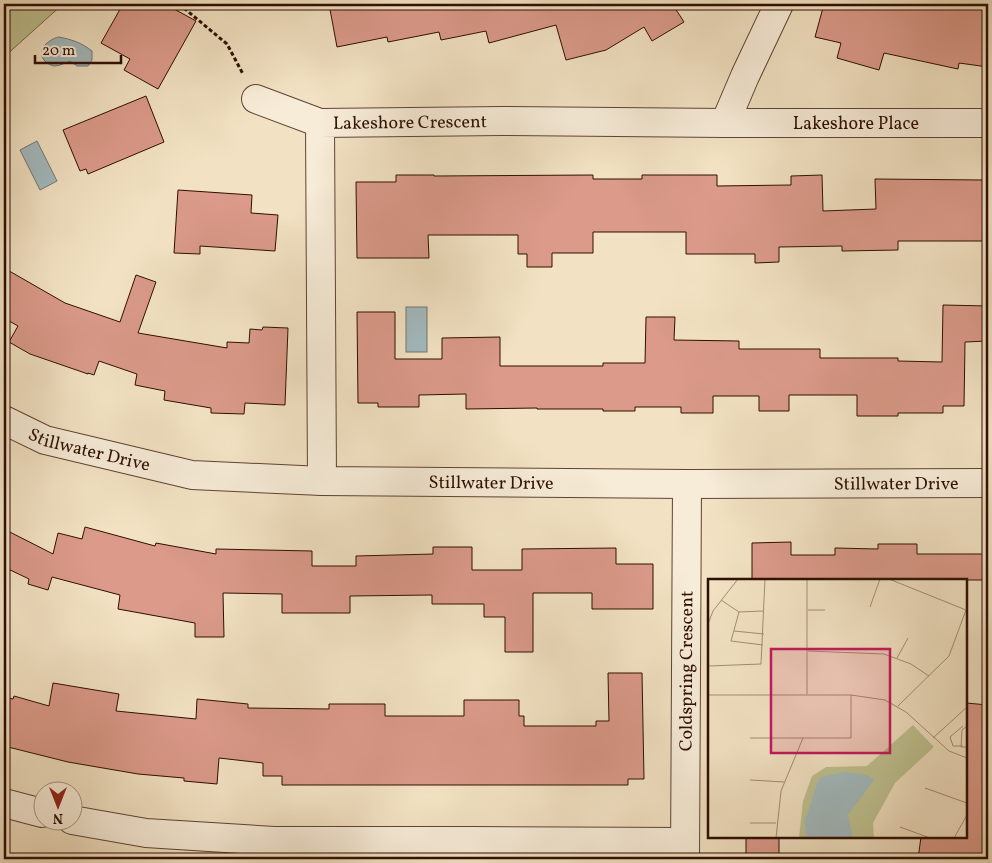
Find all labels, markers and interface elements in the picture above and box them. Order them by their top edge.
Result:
scale bar [35,32,121,64]
text: 20 m [42,41,75,62]
street label: Lakeshore Crescent [333,110,487,137]
street label: Lakeshore Place [793,112,919,137]
street label: Stillwater Drive [24,423,152,479]
street label: Stillwater Drive [429,471,554,497]
street label: Stillwater Drive [834,472,959,498]
inset map [708,579,967,838]
street label: Coldspring Crescent [675,591,700,751]
north arrow [32,780,82,830]
text: N [53,808,63,827]

